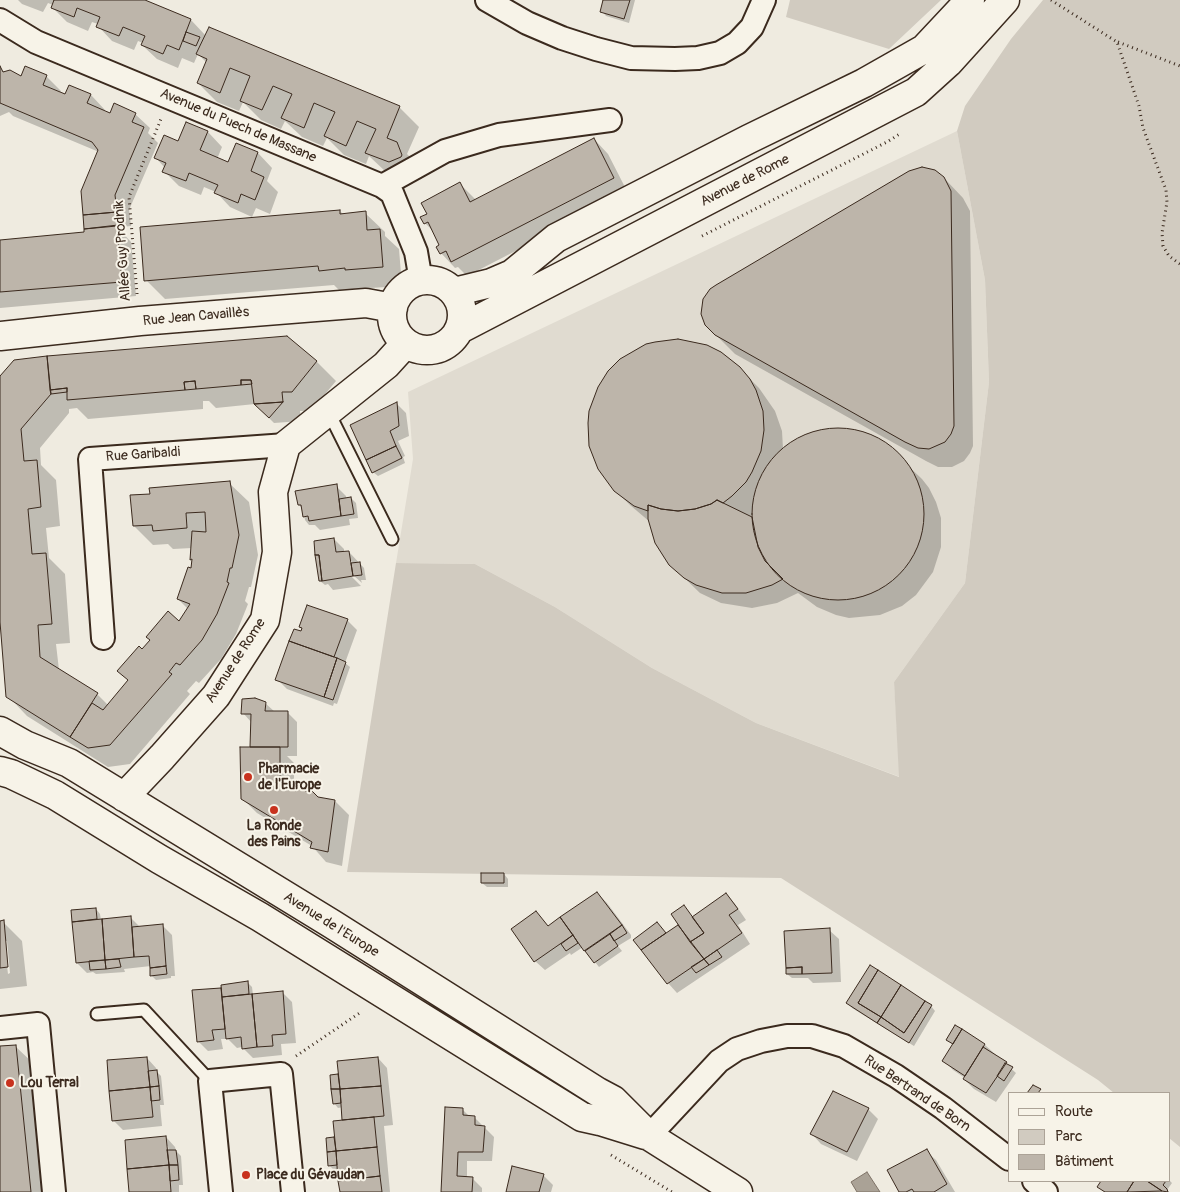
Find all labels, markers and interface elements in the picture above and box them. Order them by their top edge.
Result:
street label: Avenue du Puech de Massane [157,85,319,167]
street label: Avenue de Rome [698,151,792,211]
street label: Allée Guy Prodnik [111,200,135,302]
street label: Rue Jean Cavaillès [142,304,250,330]
street label: Rue Garibaldi [105,444,181,466]
street label: Avenue de Rome [202,616,270,706]
place label: Pharmacie de l'Europe [258,761,321,794]
marker: Pharmacie de l'Europe [242,771,254,783]
marker: La Ronde des Pains [268,804,280,816]
place label: La Ronde des Pains [247,818,301,850]
street label: Avenue de l'Europe [280,889,382,961]
street label: Rue Bertrand de Born [861,1052,973,1136]
place label: Lou Terral [20,1075,79,1091]
marker: Lou Terral [4,1077,16,1089]
legend [1008,1092,1170,1182]
text: Route [1055,1102,1093,1121]
text: Parc [1055,1127,1083,1146]
text: Bâtiment [1055,1152,1114,1171]
place label: Place du Gévaudan [256,1167,365,1183]
marker: Place du Gévaudan [240,1169,252,1181]

